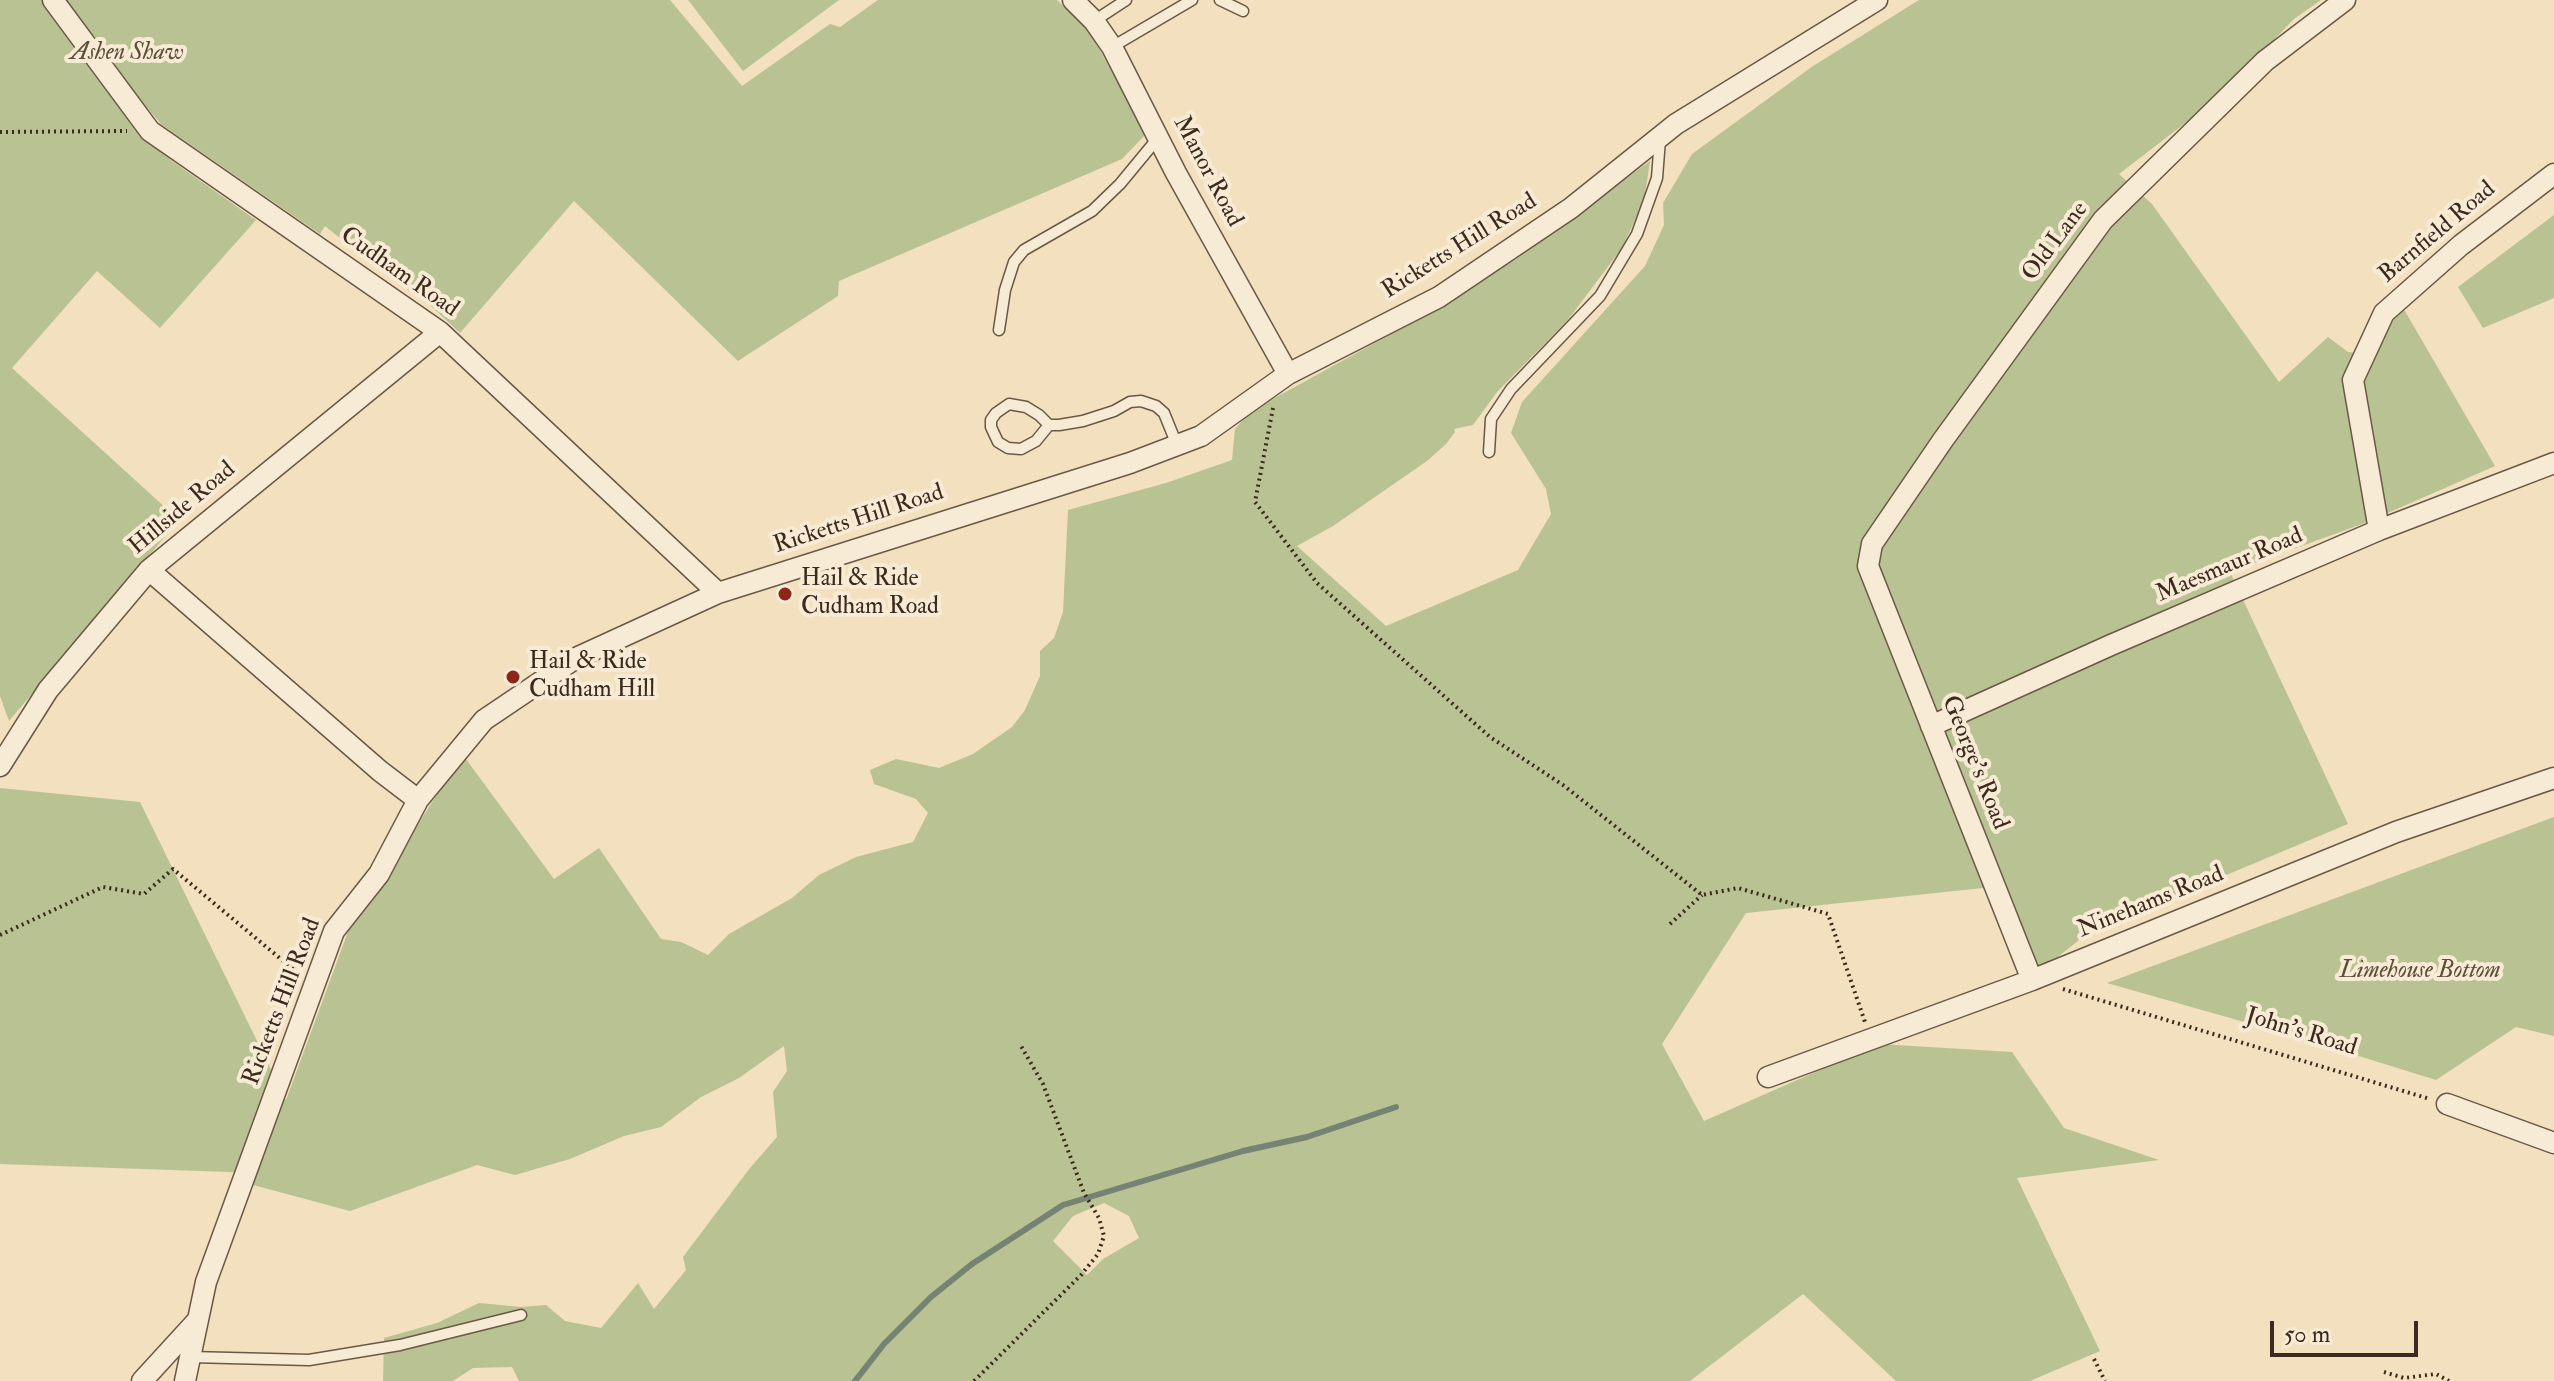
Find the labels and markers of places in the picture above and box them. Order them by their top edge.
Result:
place label: Hail & Ride Cudham Road [801,566,939,622]
marker: Hail & Ride Cudham Road [776,585,794,603]
place label: Hail & Ride Cudham Hill [529,649,655,705]
marker: Hail & Ride Cudham Hill [504,668,522,686]

